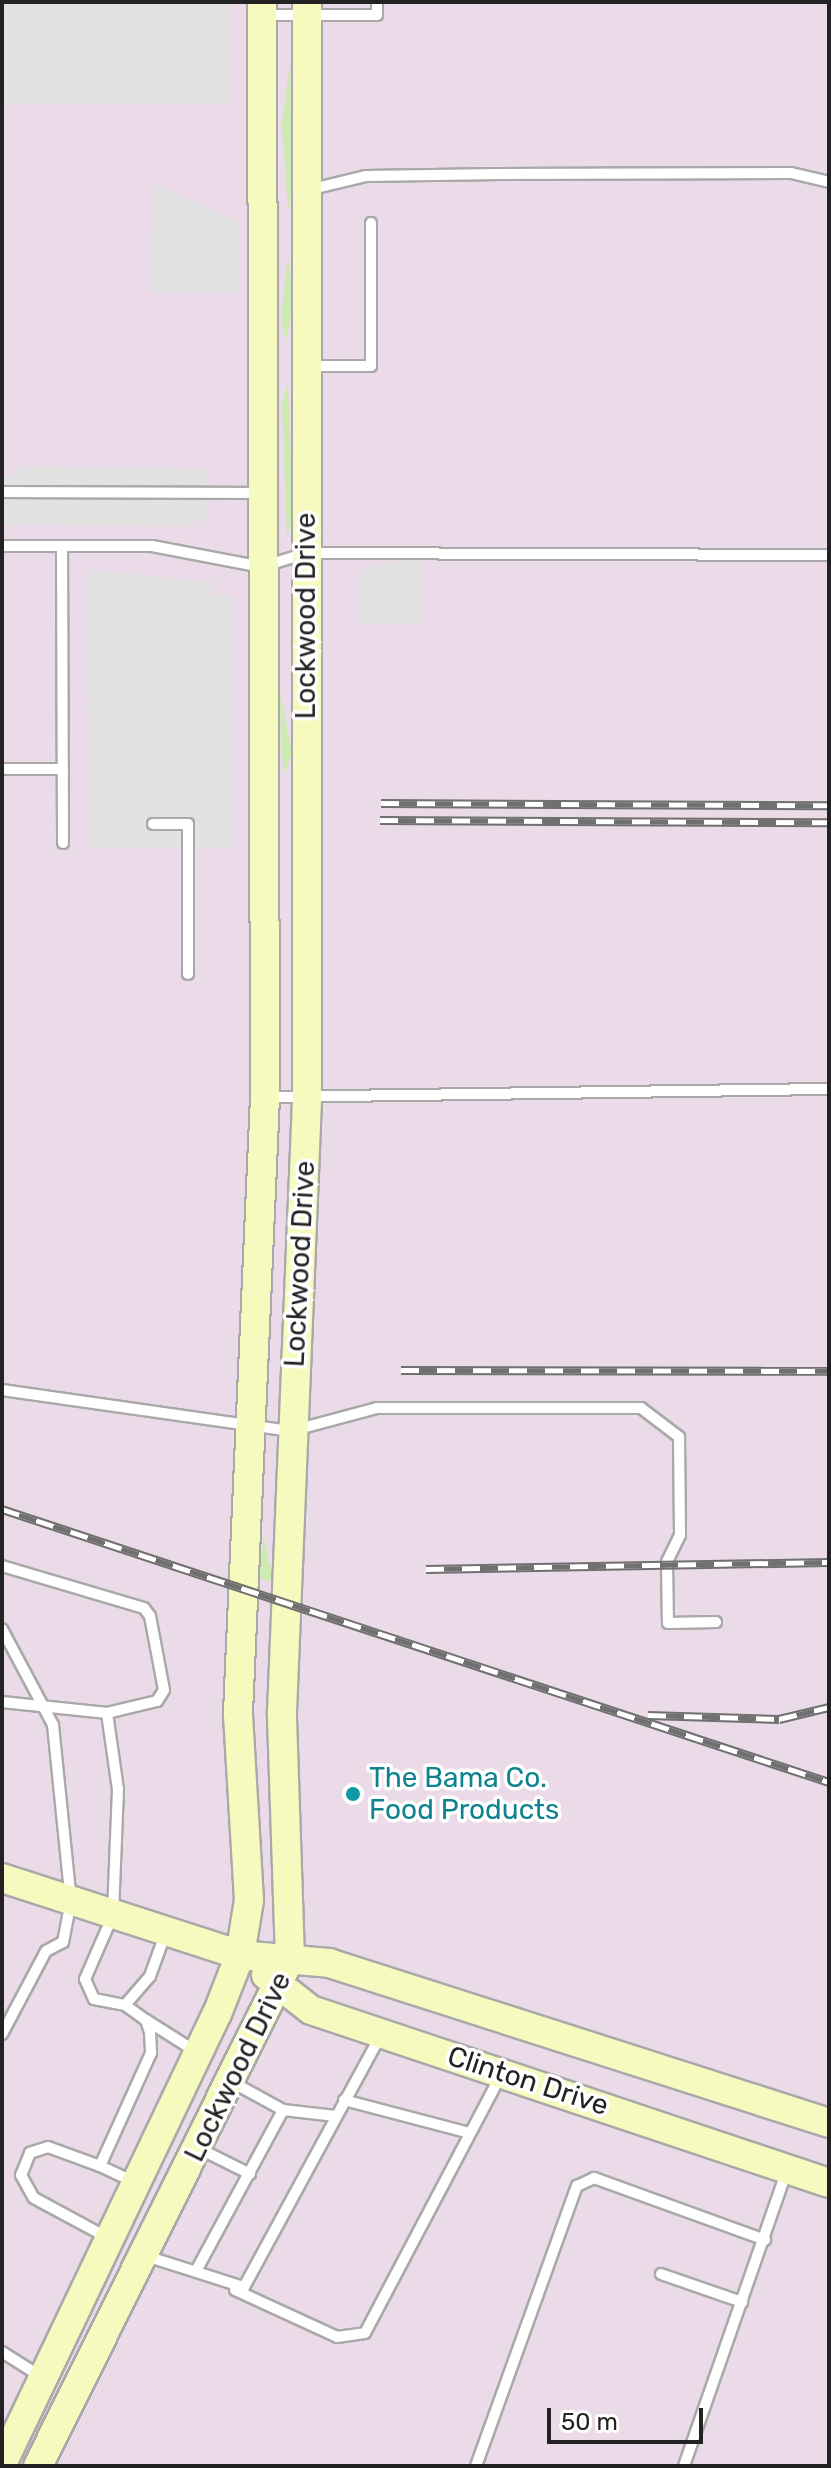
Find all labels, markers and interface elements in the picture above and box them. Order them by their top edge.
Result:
street label: Lockwood Drive [289,513,323,719]
street label: Lockwood Drive [278,1160,322,1368]
place label: The Bama Co. Food Products [369,1761,559,1827]
marker: The Bama Co. Food Products [344,1785,362,1803]
street label: Lockwood Drive [178,1967,298,2167]
street label: Clinton Drive [443,2039,613,2123]
scale bar [551,2392,707,2442]
text: 50 m [561,2408,618,2436]

